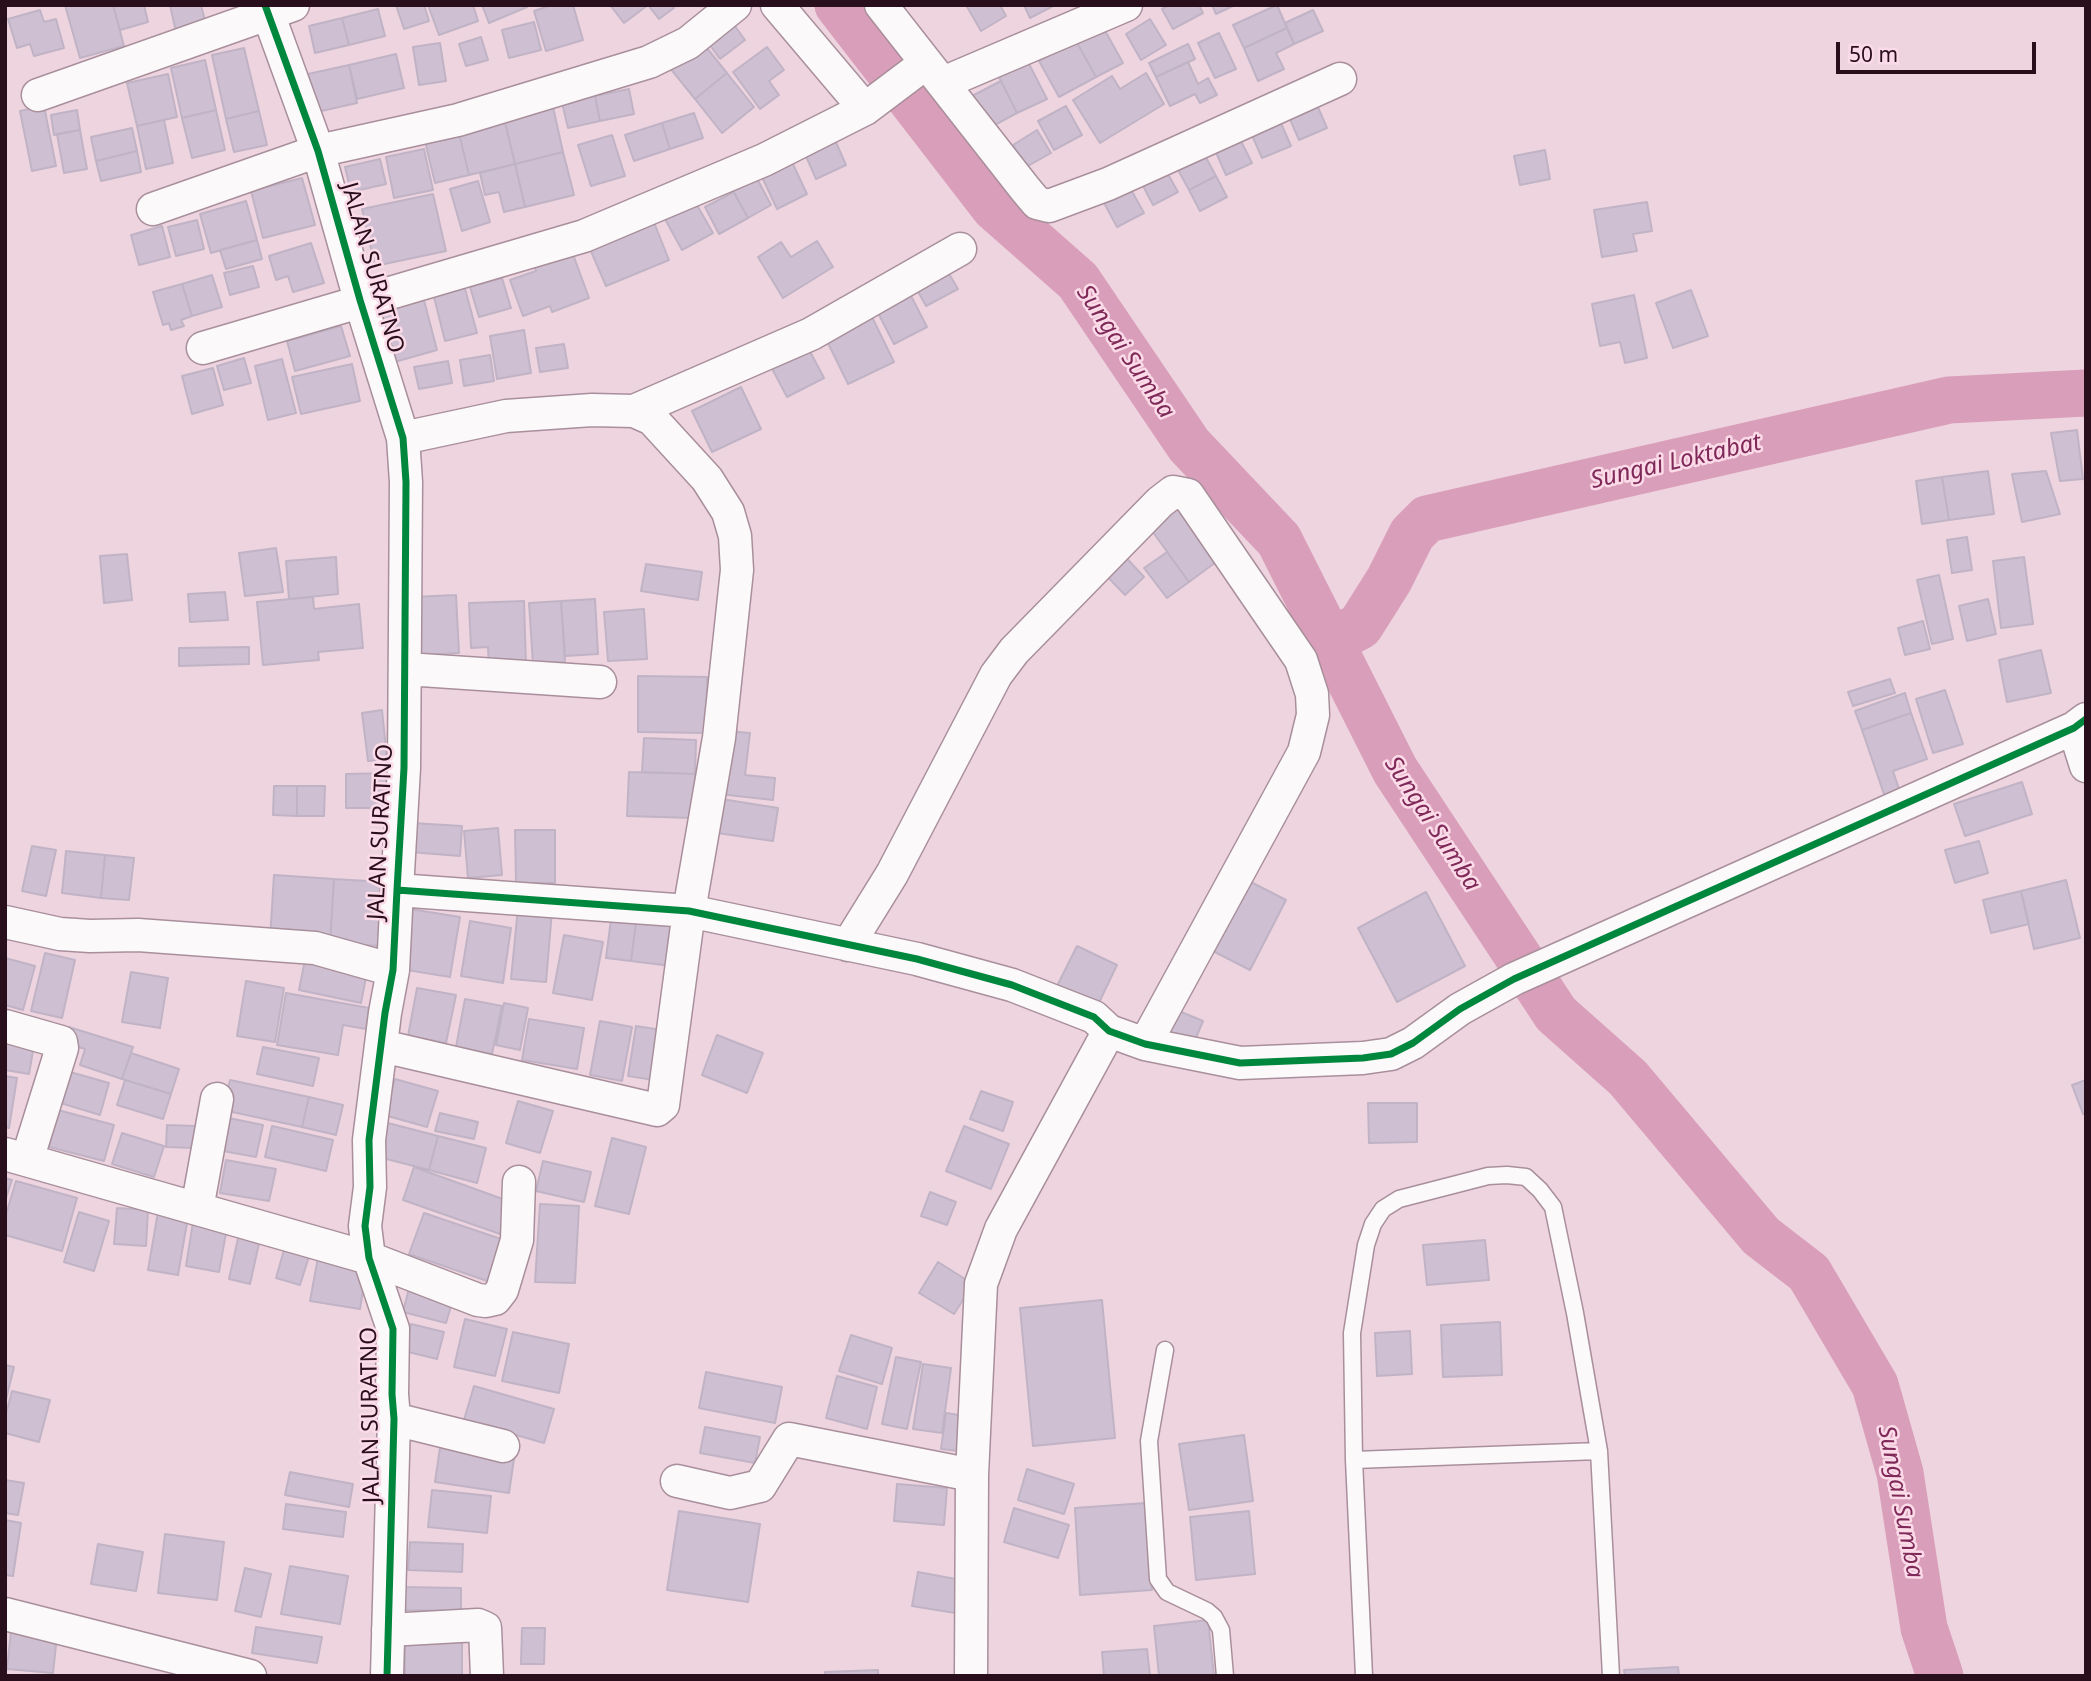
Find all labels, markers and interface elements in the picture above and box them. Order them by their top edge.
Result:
scale bar [1839,28,2038,72]
text: 50 m [1849,40,1898,68]
street label: JALAN SURATNO [334,179,410,357]
water label: Sungai Sumba [1070,280,1180,424]
water label: Sungai Loktabat [1588,428,1764,496]
street label: JALAN SURATNO [363,743,399,921]
water label: Sungai Sumba [1378,751,1486,897]
street label: JALAN SURATNO [356,1327,386,1503]
water label: Sungai Sumba [1871,1423,1929,1581]

